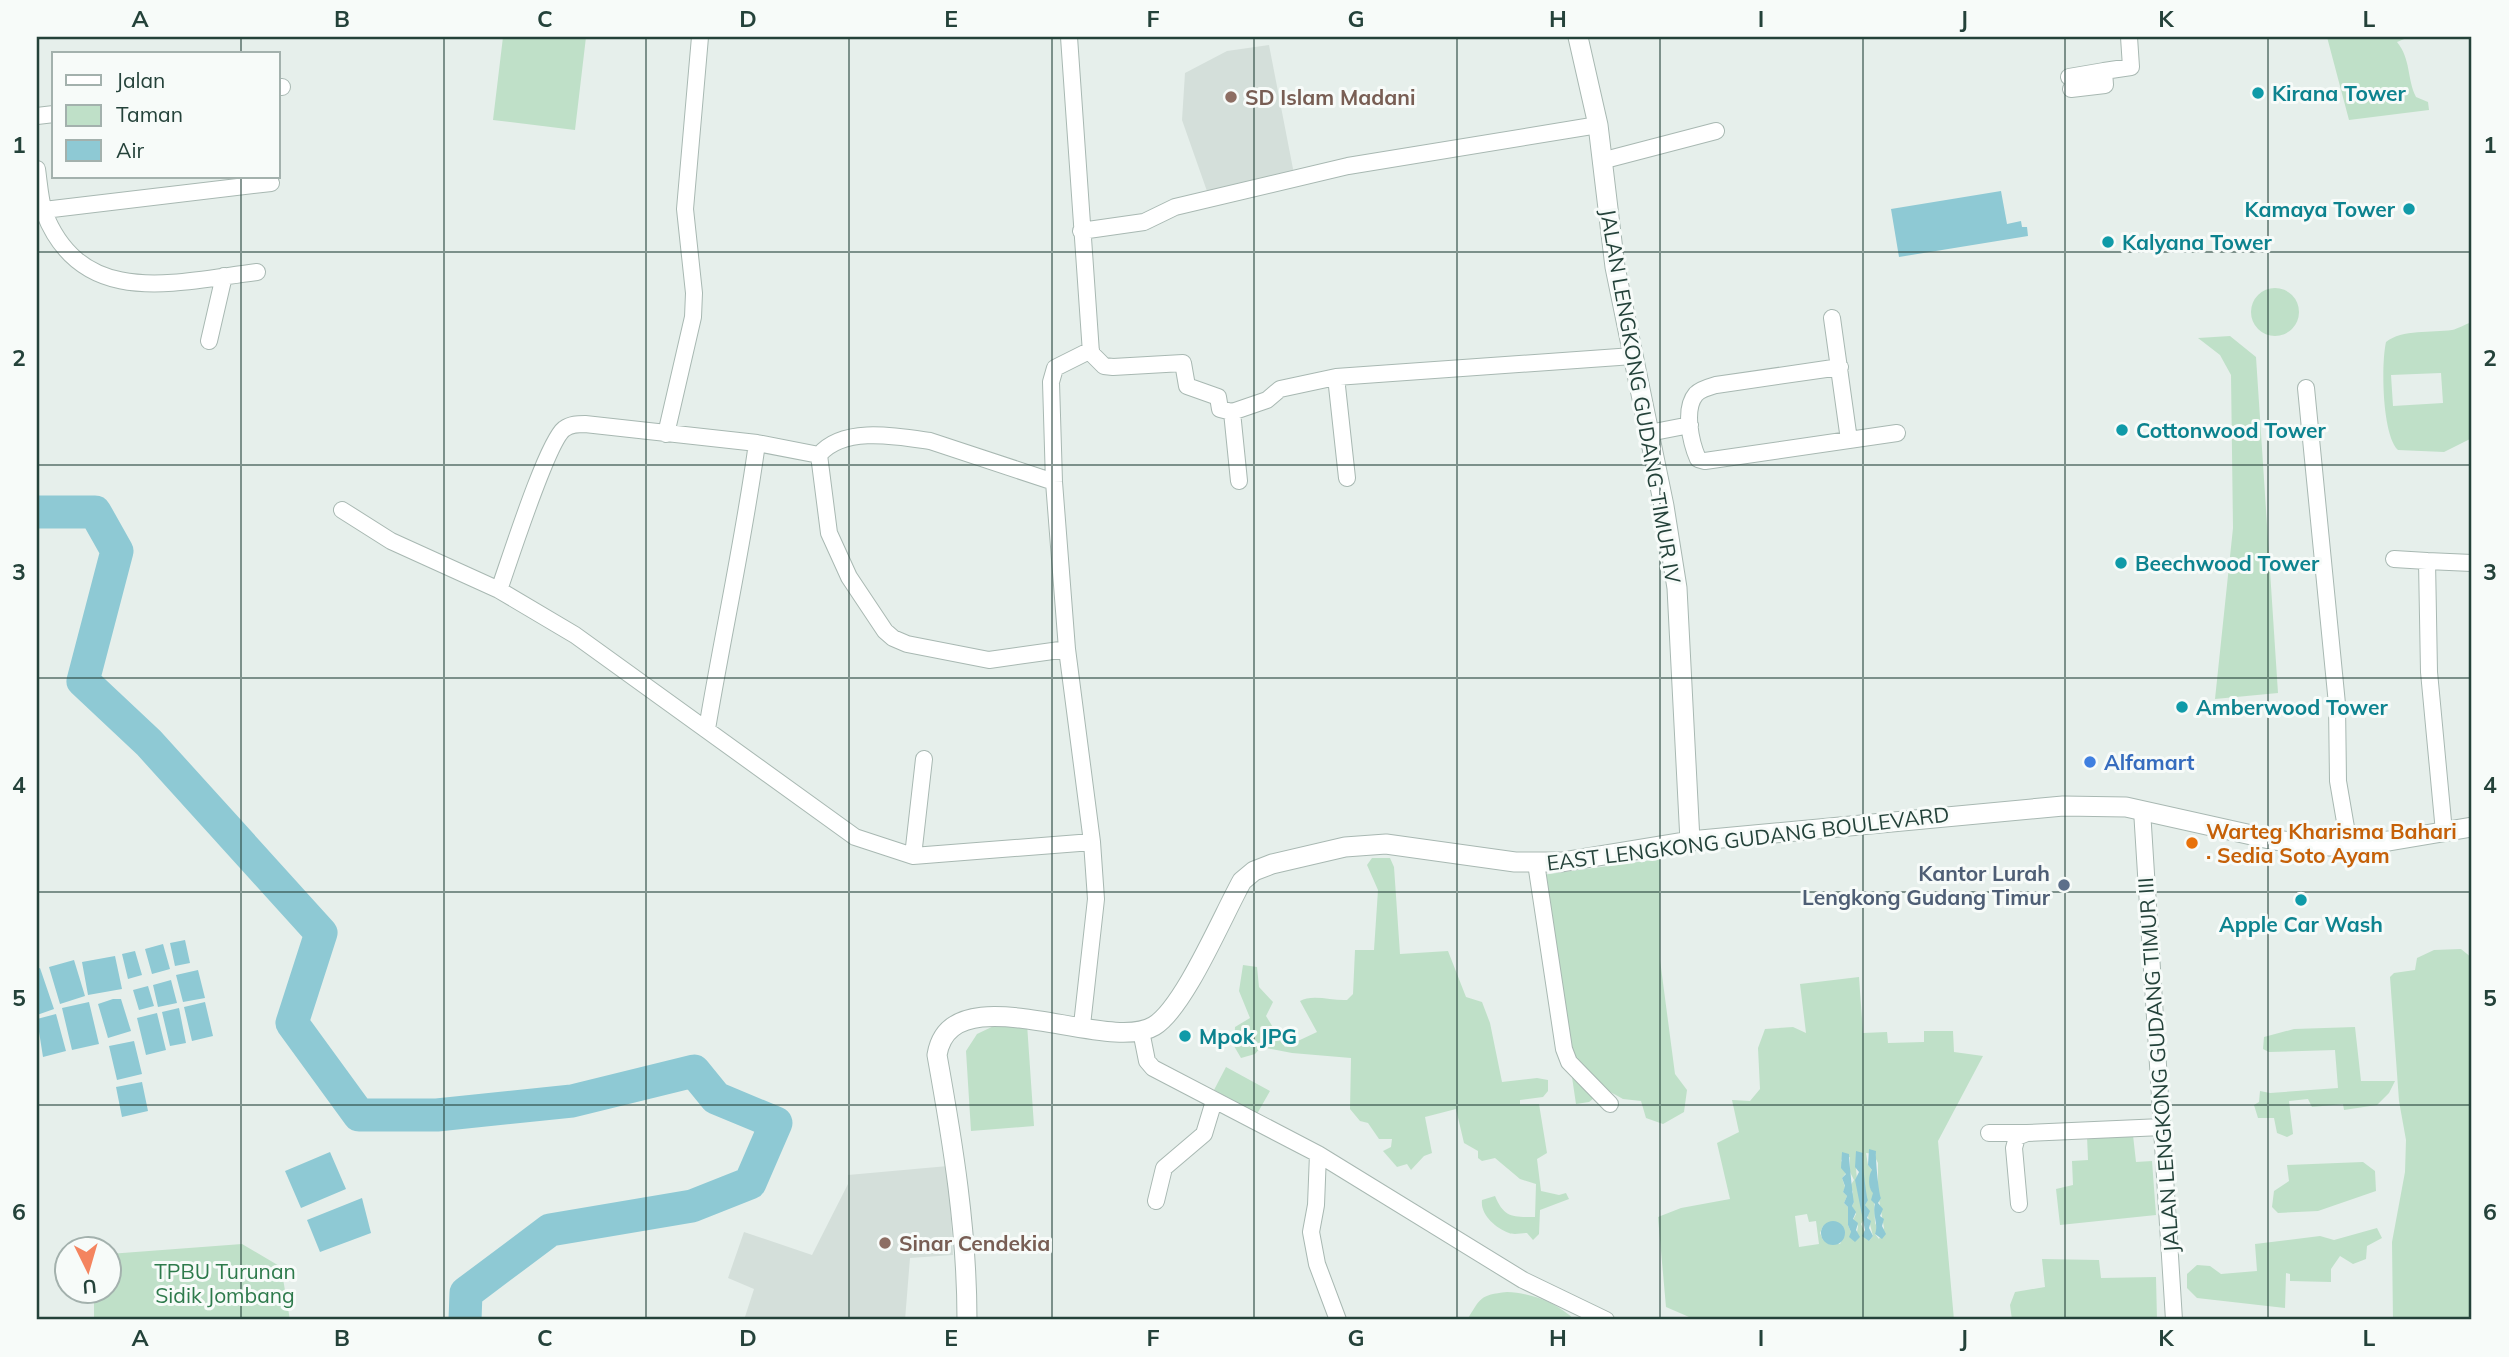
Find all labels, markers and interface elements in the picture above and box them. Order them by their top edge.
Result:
text: A [131,4,149,33]
text: B [334,4,350,33]
text: C [537,4,553,33]
text: D [739,4,757,33]
text: E [944,4,958,33]
text: F [1146,4,1160,33]
text: G [1347,4,1365,33]
text: H [1549,4,1567,33]
text: I [1758,4,1764,33]
text: J [1960,4,1968,33]
text: K [2158,4,2175,33]
text: L [2363,4,2376,33]
legend [52,52,280,178]
text: Jalan [116,67,165,93]
place label: Kirana Tower [2272,80,2406,106]
place label: SD Islam Madani [1245,84,1415,110]
marker: Kirana Tower [2250,85,2266,101]
marker: SD Islam Madani [1223,89,1239,105]
text: Taman [116,101,183,127]
text: 1 [12,130,26,159]
text: 1 [2483,130,2497,159]
text: Air [116,137,144,163]
place label: Kamaya Tower [2245,196,2396,222]
marker: Kamaya Tower [2401,201,2417,217]
street label: JALAN LENGKONG GUDANG TIMUR IV [1595,207,1687,586]
place label: Kalyana Tower [2122,229,2273,255]
marker: Kalyana Tower [2100,234,2116,250]
text: 2 [12,343,26,372]
text: 2 [2483,343,2497,372]
place label: Cottonwood Tower [2136,417,2327,443]
marker: Cottonwood Tower [2114,422,2130,438]
place label: Beechwood Tower [2135,550,2320,576]
marker: Beechwood Tower [2113,555,2129,571]
text: 3 [12,557,26,586]
text: 3 [2483,557,2497,586]
place label: Amberwood Tower [2196,694,2388,720]
marker: Amberwood Tower [2174,699,2190,715]
place label: Alfamart [2104,749,2195,775]
marker: Alfamart [2082,754,2098,770]
text: 4 [12,770,26,799]
text: 4 [2483,770,2497,799]
street label: EAST LENGKONG GUDANG BOULEVARD [1545,800,1951,876]
place label: Warteg Kharisma Bahari · Sedia Soto Ayam [2206,818,2457,868]
marker: Warteg Kharisma Bahari · Sedia Soto Ayam [2184,835,2200,851]
place label: Kantor Lurah Lengkong Gudang Timur [1802,860,2051,910]
marker: Kantor Lurah Lengkong Gudang Timur [2056,877,2072,893]
street label: JALAN LENGKONG GUDANG TIMUR III [2132,877,2184,1253]
marker: Apple Car Wash [2293,892,2309,908]
place label: Apple Car Wash [2219,911,2383,937]
text: 5 [12,983,26,1012]
text: 5 [2483,983,2497,1012]
place label: Mpok JPG [1199,1023,1297,1049]
marker: Mpok JPG [1177,1028,1193,1044]
text: 6 [12,1197,26,1226]
text: 6 [2483,1197,2497,1226]
place label: Sinar Cendekia [899,1230,1050,1256]
north arrow [52,1234,122,1304]
marker: Sinar Cendekia [877,1235,893,1251]
park label: TPBU Turunan Sidik Jombang [154,1258,296,1308]
text: U [81,1274,98,1300]
text: A [131,1323,149,1352]
text: B [334,1323,350,1352]
text: C [537,1323,553,1352]
text: D [739,1323,757,1352]
text: E [944,1323,958,1352]
text: F [1146,1323,1160,1352]
text: G [1347,1323,1365,1352]
text: H [1549,1323,1567,1352]
text: I [1758,1323,1764,1352]
text: J [1960,1323,1968,1352]
text: K [2158,1323,2175,1352]
text: L [2363,1323,2376,1352]

